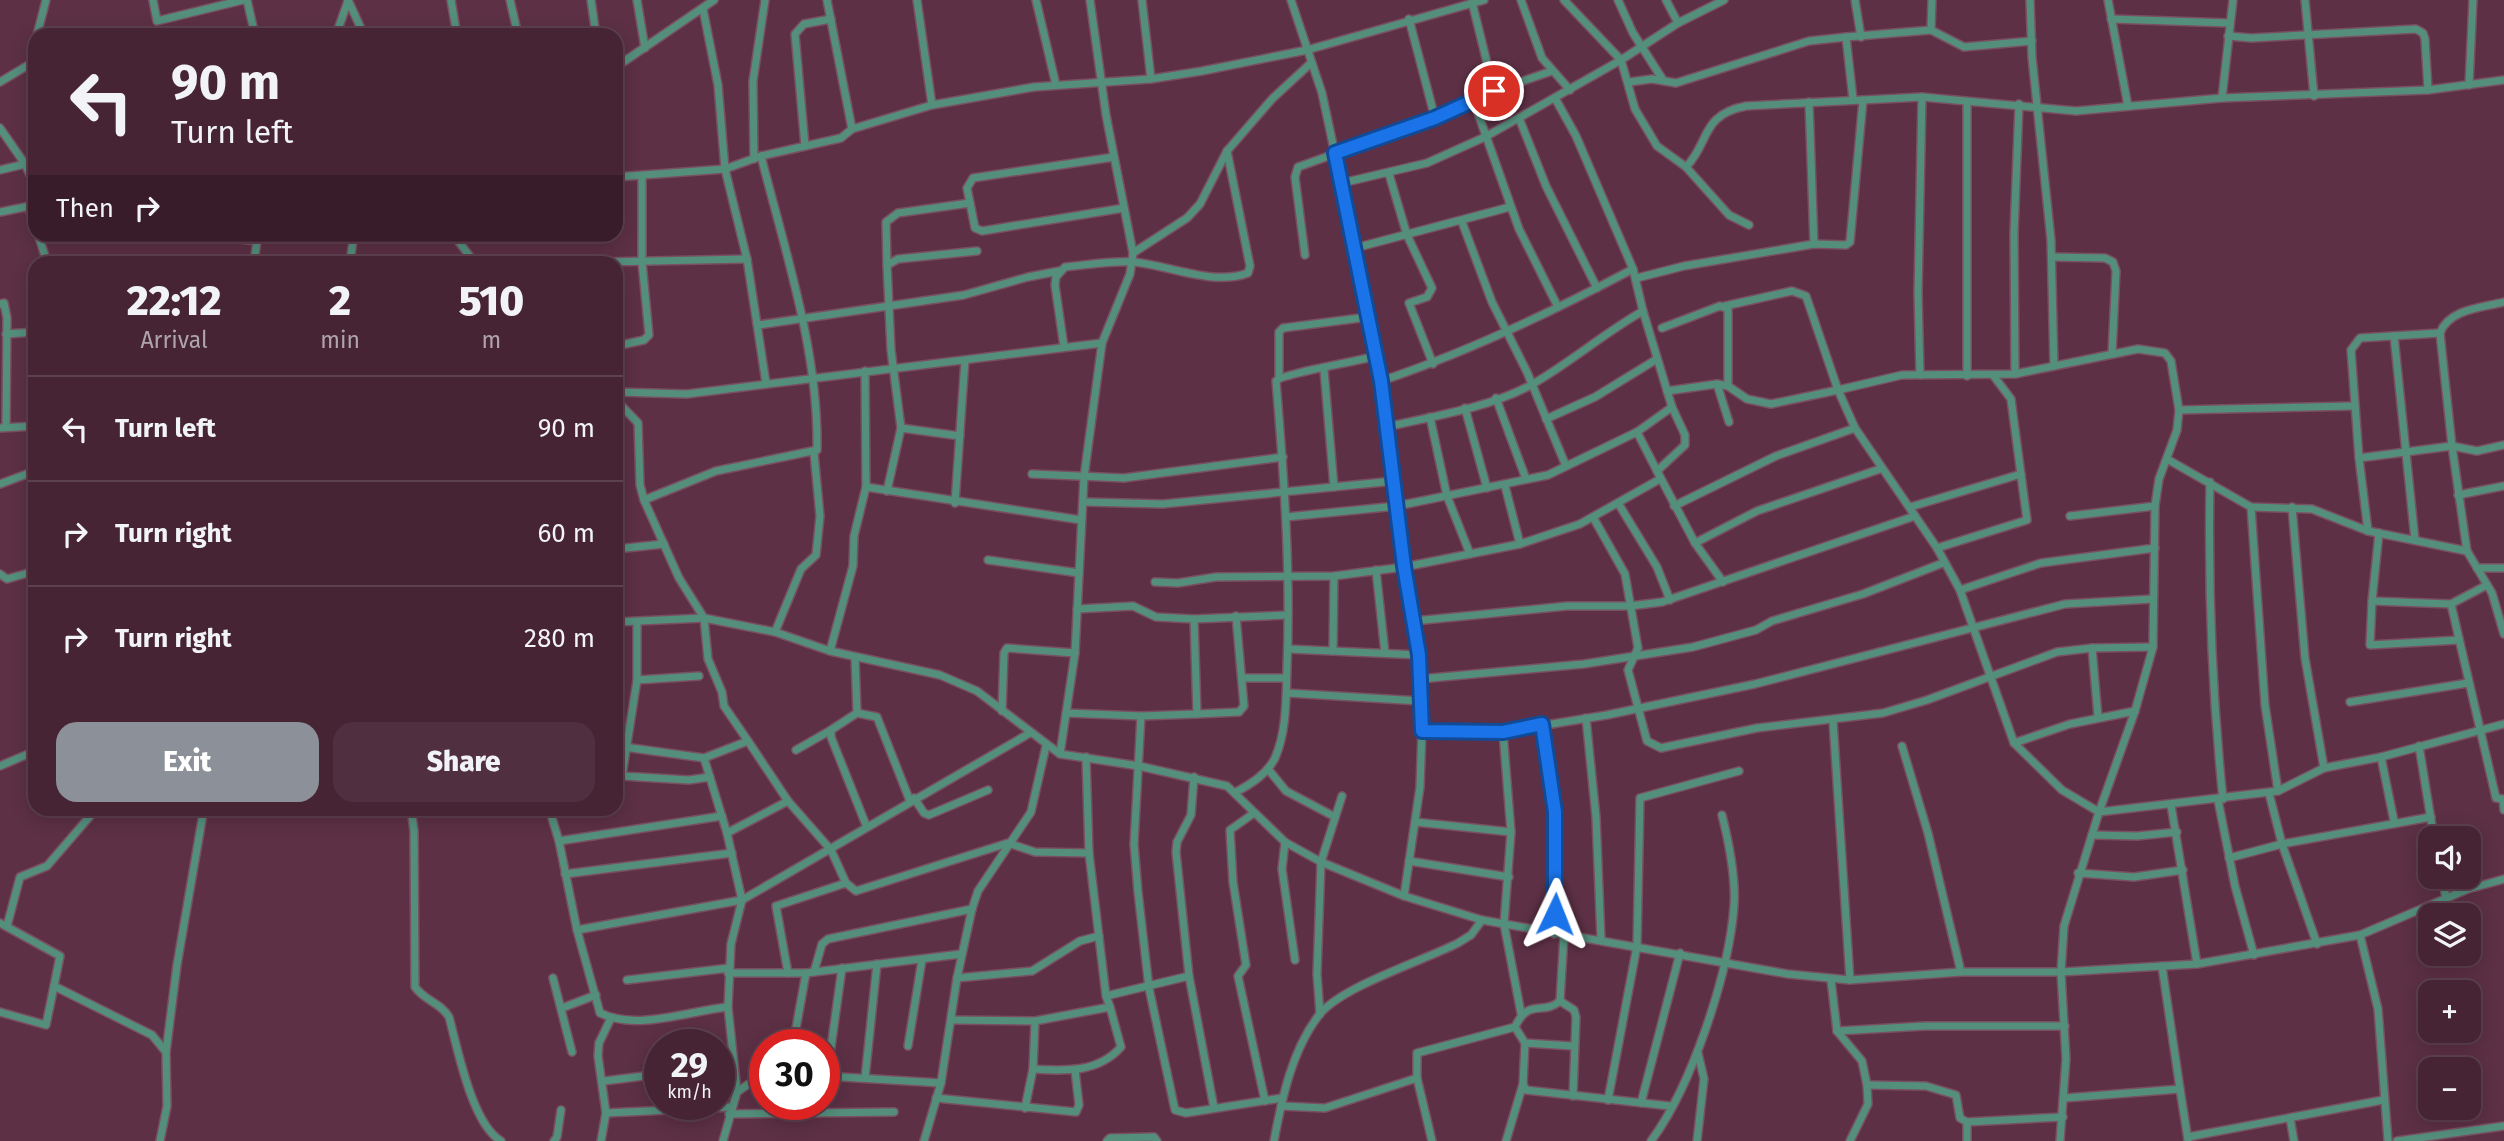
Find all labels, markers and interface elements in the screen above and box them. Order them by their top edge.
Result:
text: 90 m [171,53,280,112]
icon: left [56,56,147,147]
pin [1464,61,1524,121]
icon: arrive [1475,72,1513,110]
text: Turn left [171,113,293,151]
icon: right [128,189,166,227]
text: Then [56,193,114,224]
text: 22:12 [127,276,221,326]
text: 2 [329,276,351,326]
text: 510 [459,276,524,326]
text: Arrival [140,326,208,354]
text: min [320,326,360,354]
text: m [482,326,501,354]
icon: left [56,410,94,448]
text: Turn left [115,413,216,444]
text: 90 m [538,413,595,444]
icon: right [56,515,94,553]
text: Turn right [115,518,232,549]
text: 60 m [537,518,595,549]
icon: right [56,620,94,658]
text: Turn right [115,623,232,654]
text: 280 m [524,623,595,654]
button: Exit [56,722,319,802]
button: Share [333,722,595,802]
map controls [2418,826,2481,1120]
button: sound [2418,826,2481,889]
position arrow [1518,877,1592,951]
button: layers [2418,903,2481,966]
button: + [2418,980,2481,1043]
speed limit sign: 30 [749,1029,840,1120]
text: 29 [671,1044,708,1086]
button: − [2418,1057,2481,1120]
text: km/h [667,1081,712,1103]

